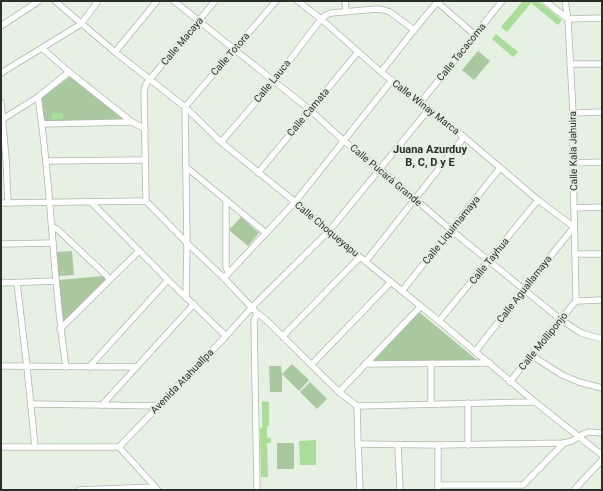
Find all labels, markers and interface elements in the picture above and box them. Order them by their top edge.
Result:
street label: Calle Macaya [159,15,205,67]
street label: Calle Tacacoma [434,21,488,83]
street label: Calle Totora [208,30,252,78]
street label: Calle Lauca [251,57,293,105]
street label: Calle Winay Marca [390,77,462,137]
street label: Calle Camata [285,86,331,138]
street label: Calle Kala Jahuira [567,111,579,191]
street label: Calle Pucará Grande [348,142,424,208]
district label: Juana Azurduy B, C, D y E [393,143,467,169]
street label: Calle Liquimamaya [420,194,482,266]
street label: Calle Choqueyapu [293,199,361,259]
street label: Calle Tayhua [467,236,511,286]
street label: Calle Aguallamaya [494,253,554,325]
street label: Calle Molliponjo [516,310,570,372]
street label: Avenida Atahuallpa [148,346,216,416]

